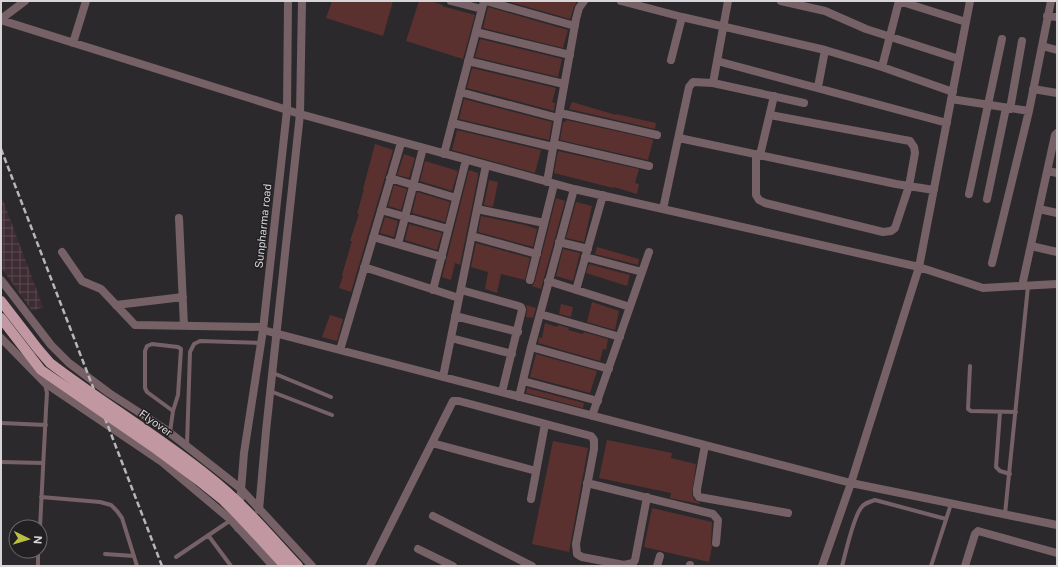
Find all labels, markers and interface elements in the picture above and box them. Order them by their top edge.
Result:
street label: Sunpharma road [253,183,273,269]
street label: Flyover [137,407,175,439]
north arrow [8,519,48,559]
text: N [32,535,44,545]

